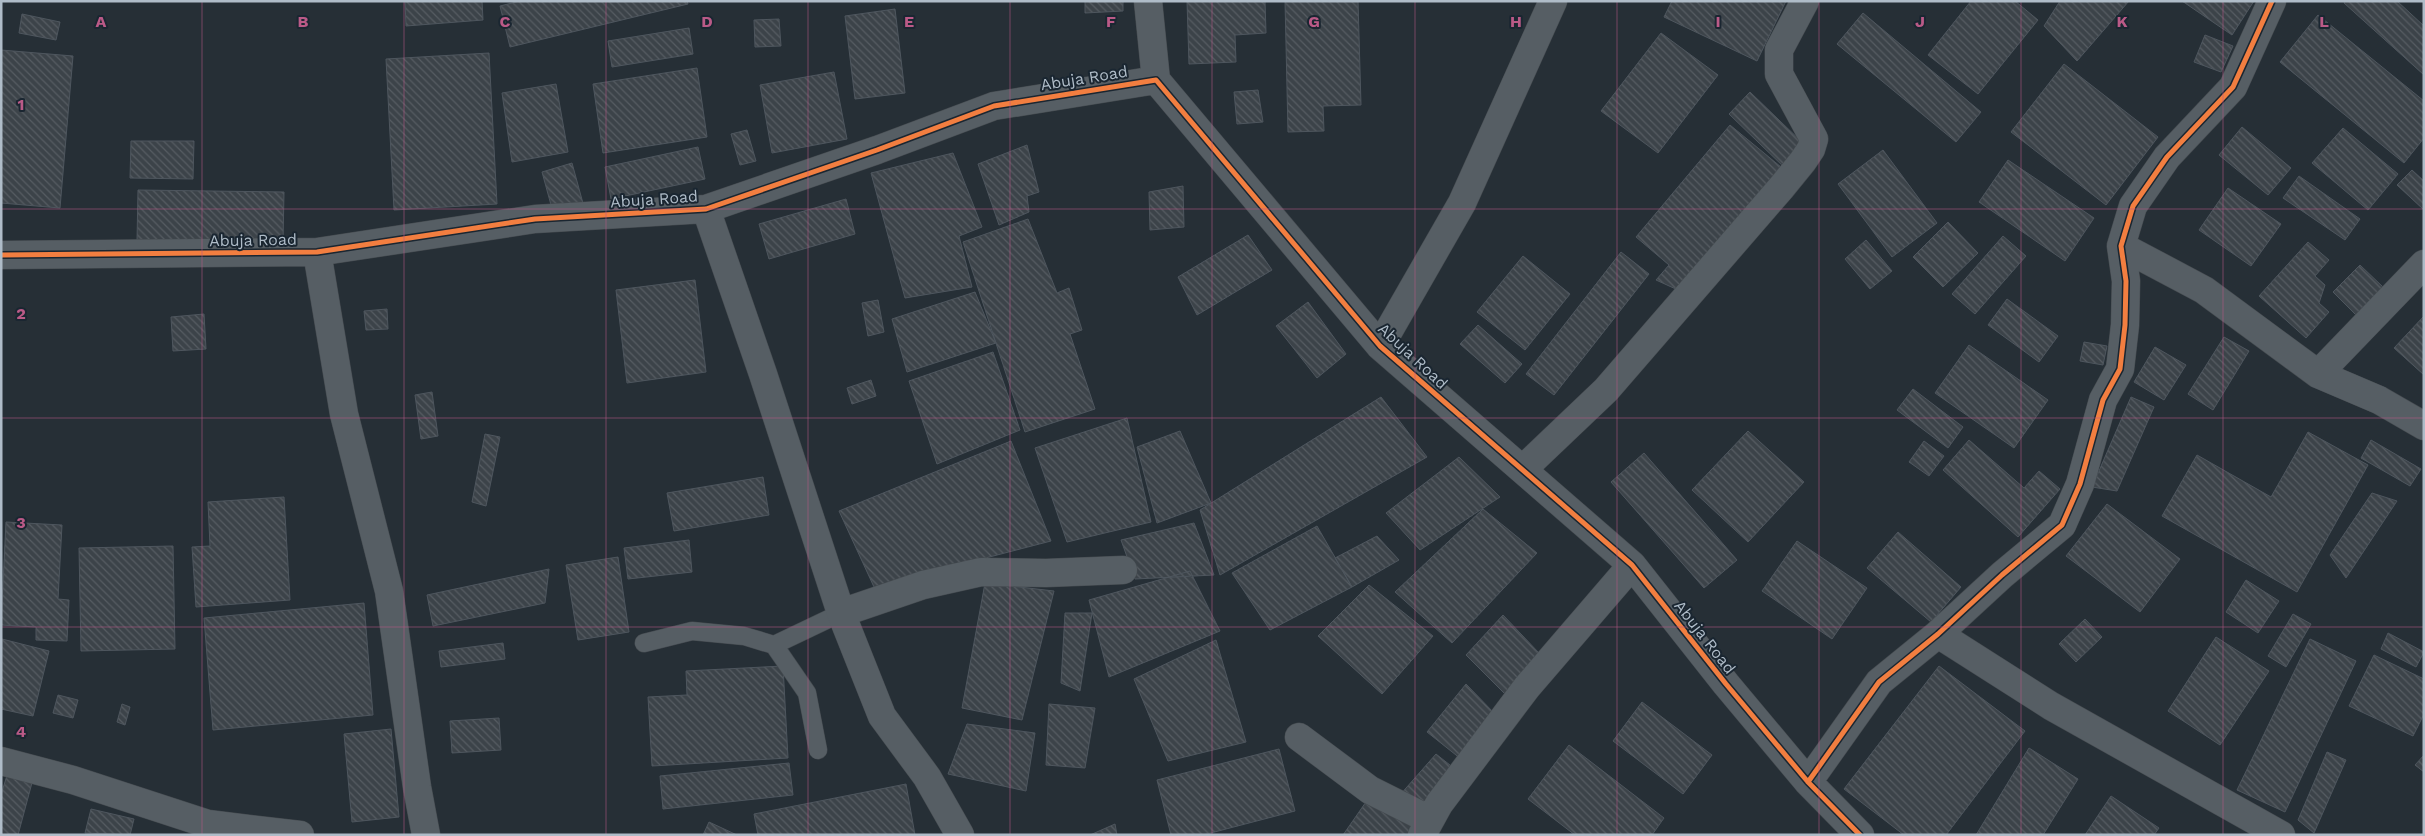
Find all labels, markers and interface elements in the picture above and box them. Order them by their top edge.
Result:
text: A [96,12,107,31]
text: B [298,12,309,31]
text: C [500,12,511,31]
text: D [701,12,713,31]
text: E [904,12,914,31]
text: F [1106,12,1116,31]
text: G [1308,12,1320,31]
text: H [1510,12,1522,31]
text: I [1715,12,1721,31]
text: J [1915,12,1925,31]
text: K [2116,12,2128,31]
text: L [2319,12,2329,31]
street label: Abuja Road [1039,62,1129,94]
text: 1 [18,95,24,114]
street label: Abuja Road [609,186,699,212]
street label: Abuja Road [209,230,297,250]
text: 2 [16,304,26,323]
street label: Abuja Road [1374,319,1452,393]
text: 3 [16,513,26,532]
street label: Abuja Road [1670,597,1740,677]
text: 4 [16,722,26,741]

